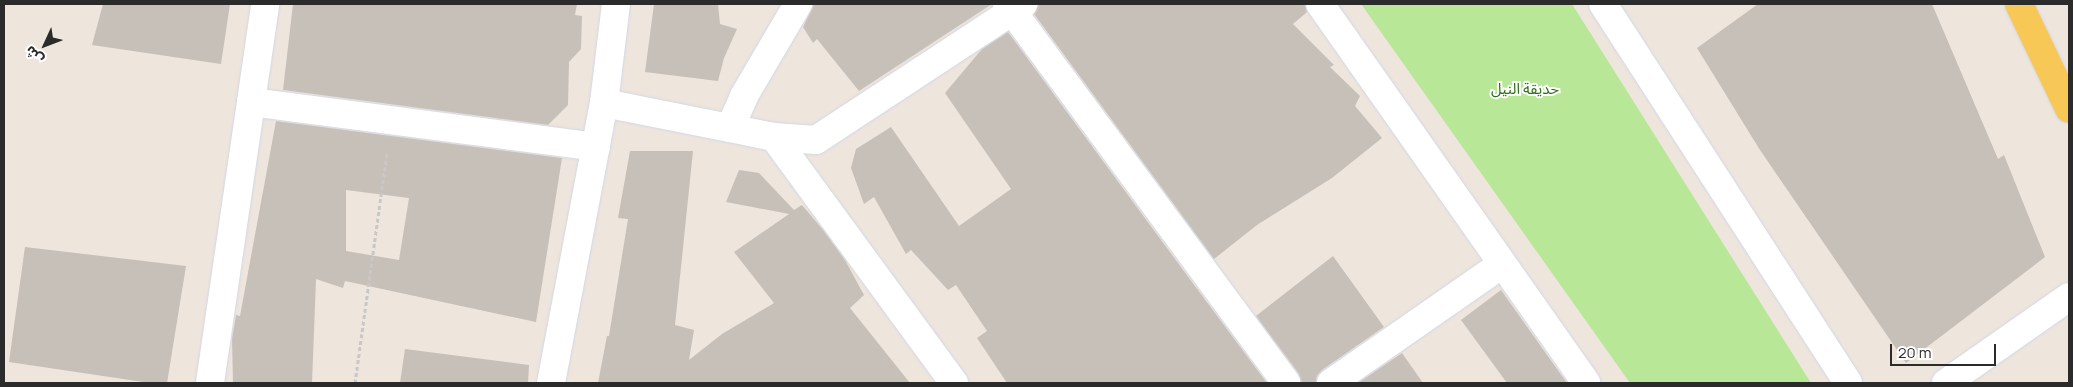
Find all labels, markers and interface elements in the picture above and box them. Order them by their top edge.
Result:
north arrow [20,20,70,70]
text: ش [20,42,47,69]
park label: حديقة النيل [1491,80,1559,98]
scale bar [1893,334,1999,366]
text: 20 m [1898,342,1931,363]

